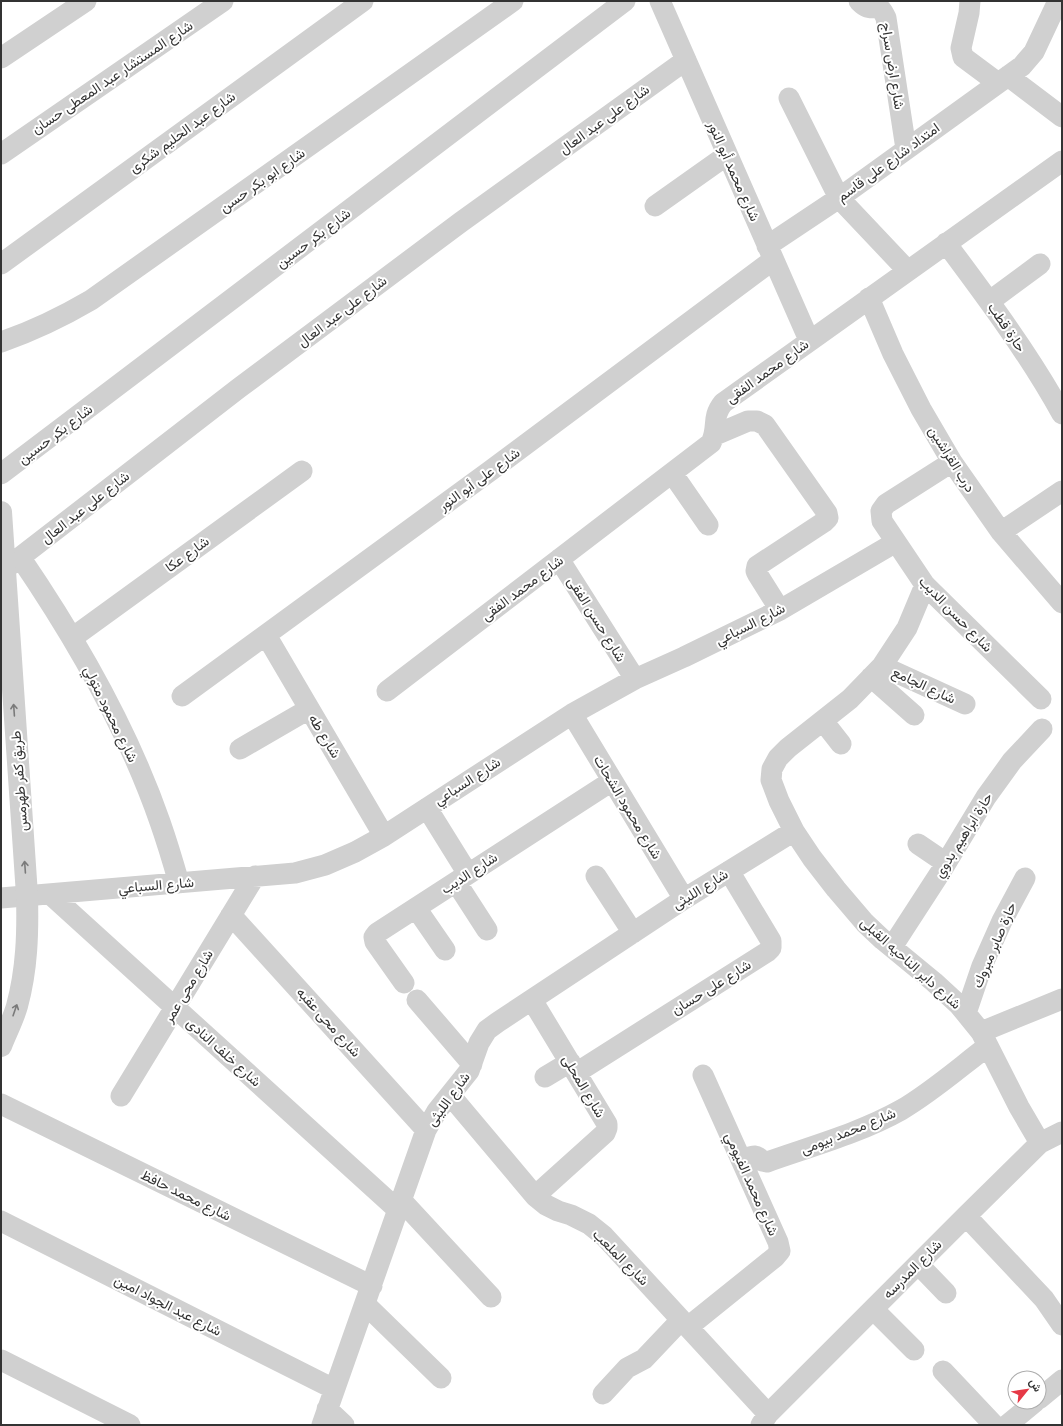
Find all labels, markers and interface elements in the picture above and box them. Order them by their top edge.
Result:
street label: شارع المستشار عبد المعطى حسان [28,17,197,140]
street label: شارع ارض سراج [875,21,908,111]
street label: شارع على عبد العال [556,81,654,159]
street label: شارع عبد الحليم شكرى [126,88,240,178]
street label: شارع محمد أبو النور [702,117,763,225]
street label: امتداد شارع على قاسم [834,119,944,207]
street label: شارع ابو بكر حسن [216,145,310,218]
street label: شارع بكر حسين [273,205,355,274]
street label: شارع على عبد العال [294,272,392,352]
street label: حارة قطب [984,299,1029,355]
street label: شارع محمد الفقى [723,336,813,409]
street label: شارع بكر حسين [15,401,97,470]
street label: درب القراشين [925,423,979,496]
street label: شارع على أبو النور [434,444,525,517]
street label: شارع على عبد العال [38,468,134,549]
street label: شارع عكا [162,533,214,578]
street label: شارع محمد الفقى [478,552,568,626]
street label: شارع حسن الديب [914,573,996,657]
street label: شارع حسن الفقى [562,574,629,666]
street label: شارع السباعي [713,600,789,652]
street label: شارع محمود متولي [77,663,141,767]
street label: شارع الجامع [888,663,958,709]
one-way arrow [11,704,18,717]
street label: شارع طه [303,711,344,762]
street label: طريق كفر طهرمس [8,730,31,832]
street label: شارع محمود الشحات [588,752,665,863]
street label: شارع السباعي [431,754,505,812]
street label: حارة ابراهيم بدوي [931,790,999,882]
street label: شارع الديب [438,849,502,900]
one-way arrow [22,861,29,874]
street label: شارع الليثى [669,866,732,915]
street label: شارع السباعي [118,874,195,900]
street label: حارة صابر مبروك [969,900,1020,991]
street label: شارع داير الناحيه القبلى [856,914,964,1014]
street label: شارع محى عمر [159,947,219,1028]
street label: شارع على حسان [668,956,755,1020]
street label: شارع محى عقبه [291,984,364,1062]
one-way arrow [12,1004,20,1016]
street label: شارع خلف النادى [182,1014,264,1092]
street label: شارع المحلى [556,1052,609,1122]
street label: شارع الليثى [423,1069,475,1131]
street label: شارع محمد بيومى [798,1105,899,1160]
street label: شارع محمد الفيومي [718,1130,782,1240]
street label: شارع محمد حافظ [137,1166,234,1226]
street label: شارع الملعب [588,1226,652,1290]
street label: شارع المدرسه [879,1236,947,1304]
street label: شارع عبد الجواد امين [110,1271,224,1342]
north arrow [1007,1370,1047,1410]
text: ش [1026,1376,1044,1394]

